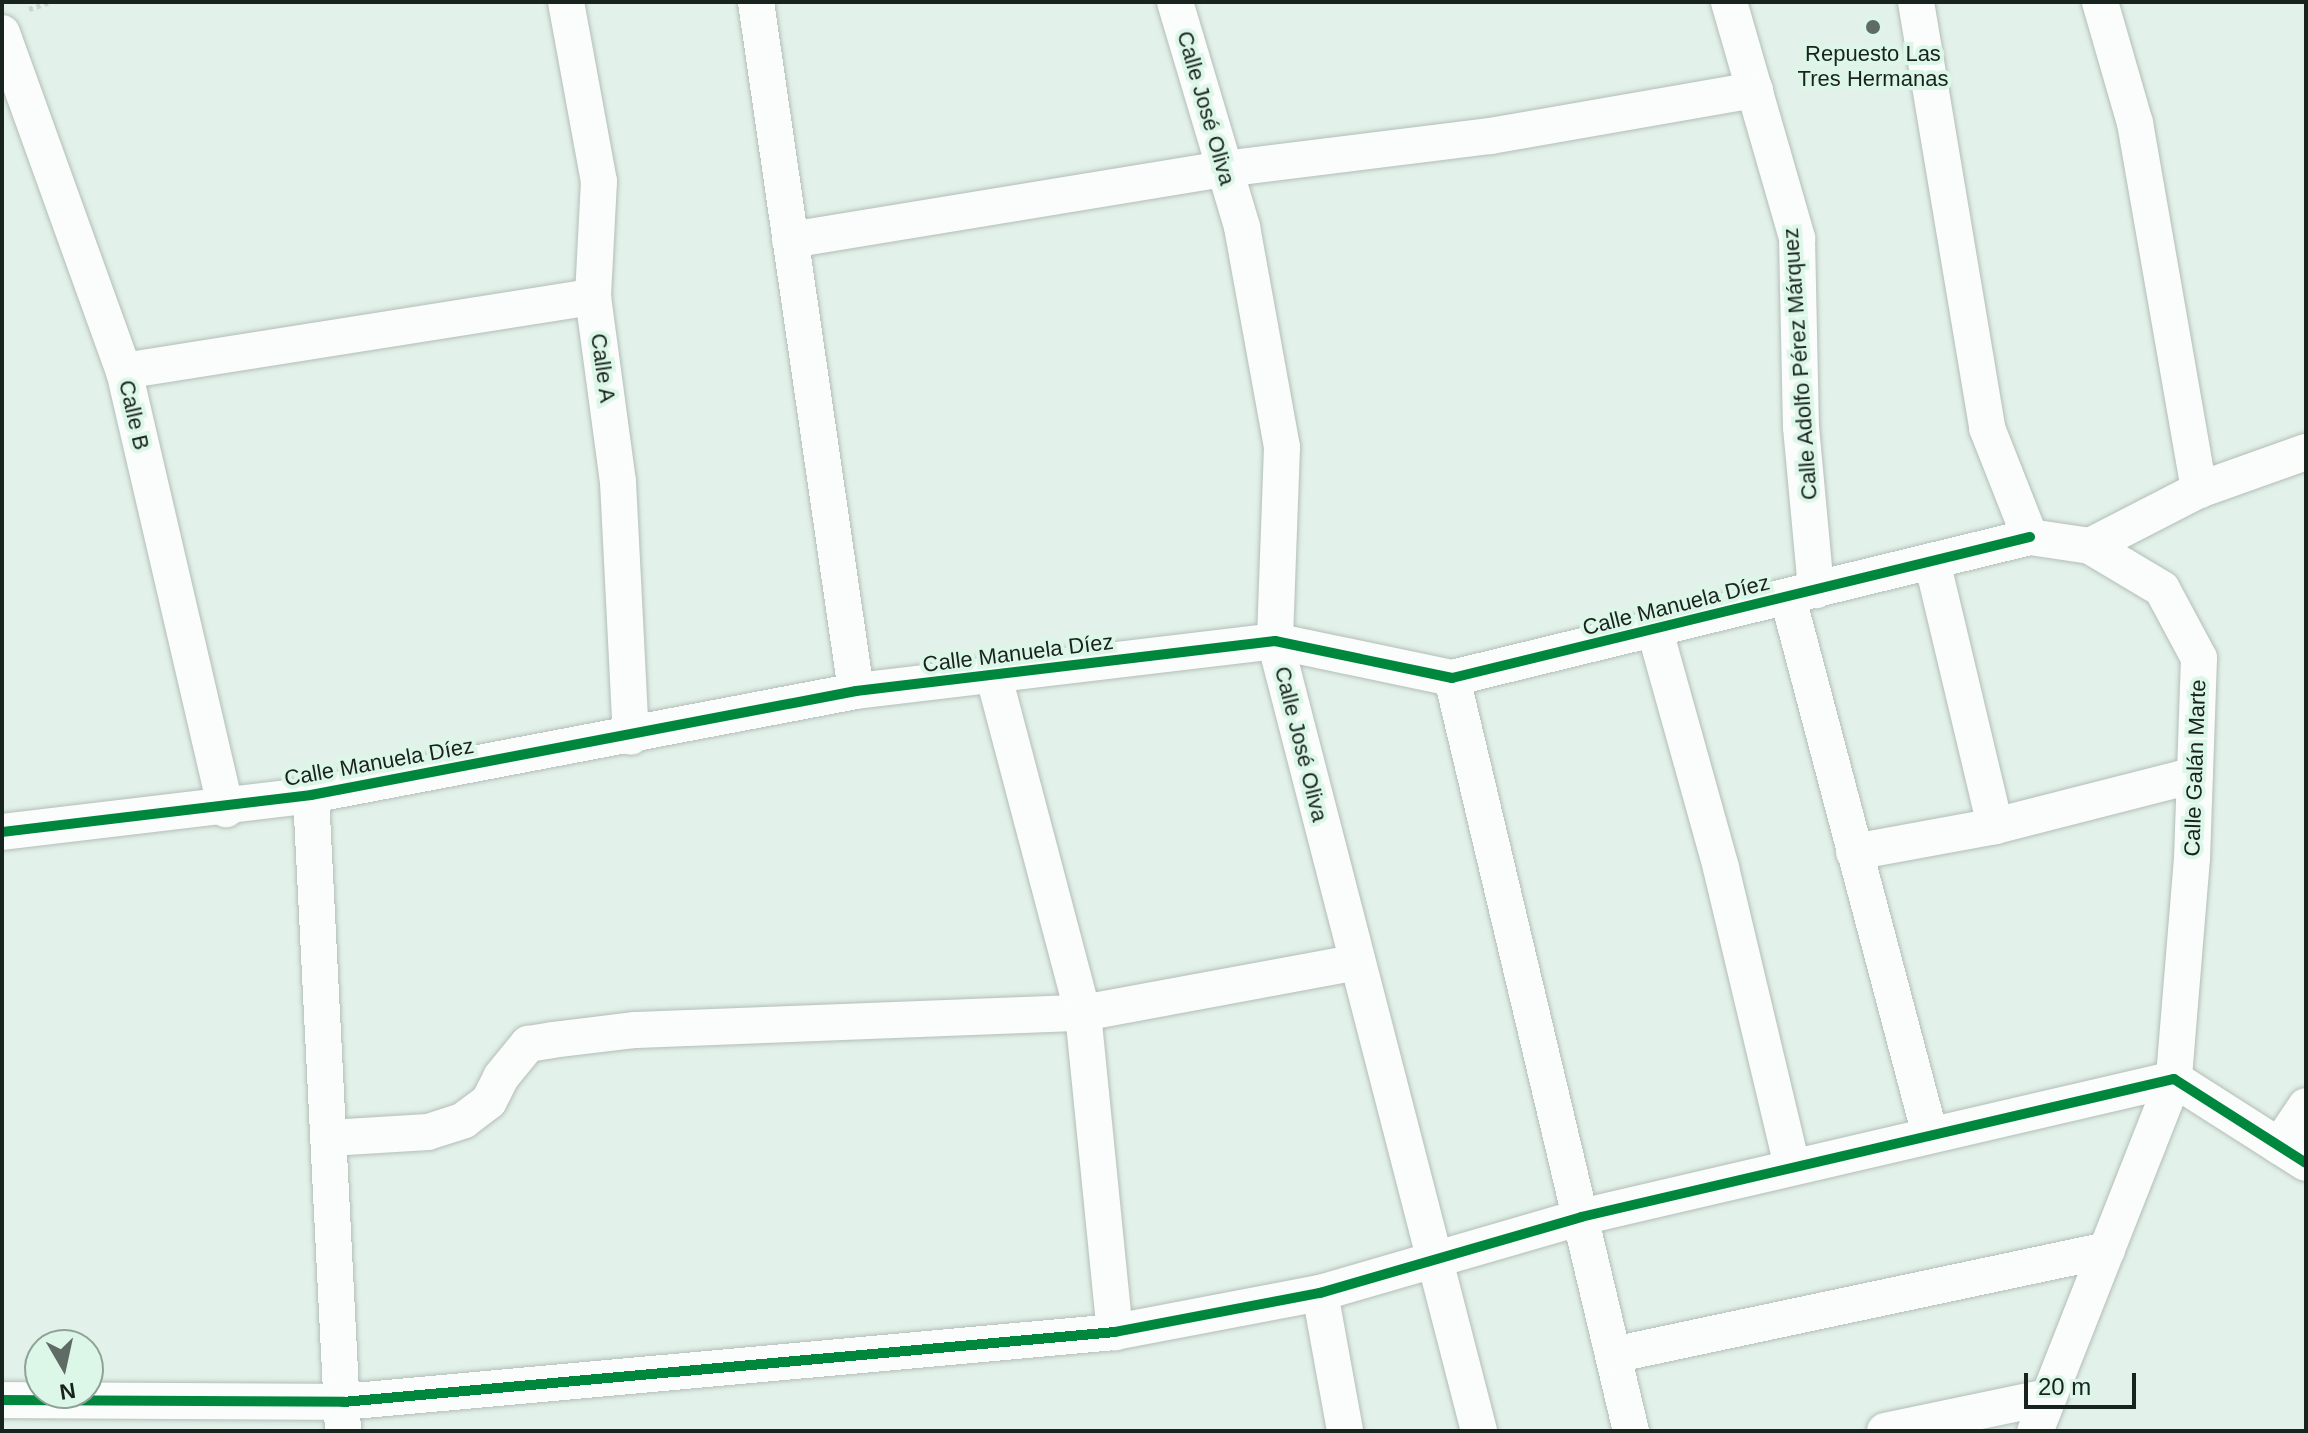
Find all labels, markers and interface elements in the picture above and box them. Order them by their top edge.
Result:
marker: Repuesto Las Tres Hermanas [1864,18,1882,36]
street label: Calle José Oliva [1171,28,1241,188]
place label: Repuesto Las Tres Hermanas [1798,40,1948,92]
street label: Calle Adolfo Pérez Márquez [1777,226,1823,502]
street label: Calle A [585,331,621,405]
street label: Calle B [113,377,155,453]
street label: Calle Manuela Díez [1580,569,1772,641]
street label: Calle Manuela Díez [921,628,1115,678]
street label: Calle José Oliva [1269,664,1333,824]
street label: Calle Galán Marte [2179,679,2211,857]
street label: Calle Manuela Díez [282,732,476,792]
north arrow [24,1329,104,1409]
scale bar [2028,1357,2140,1407]
text: 20 m [2038,1373,2091,1400]
text: N [58,1378,77,1405]

